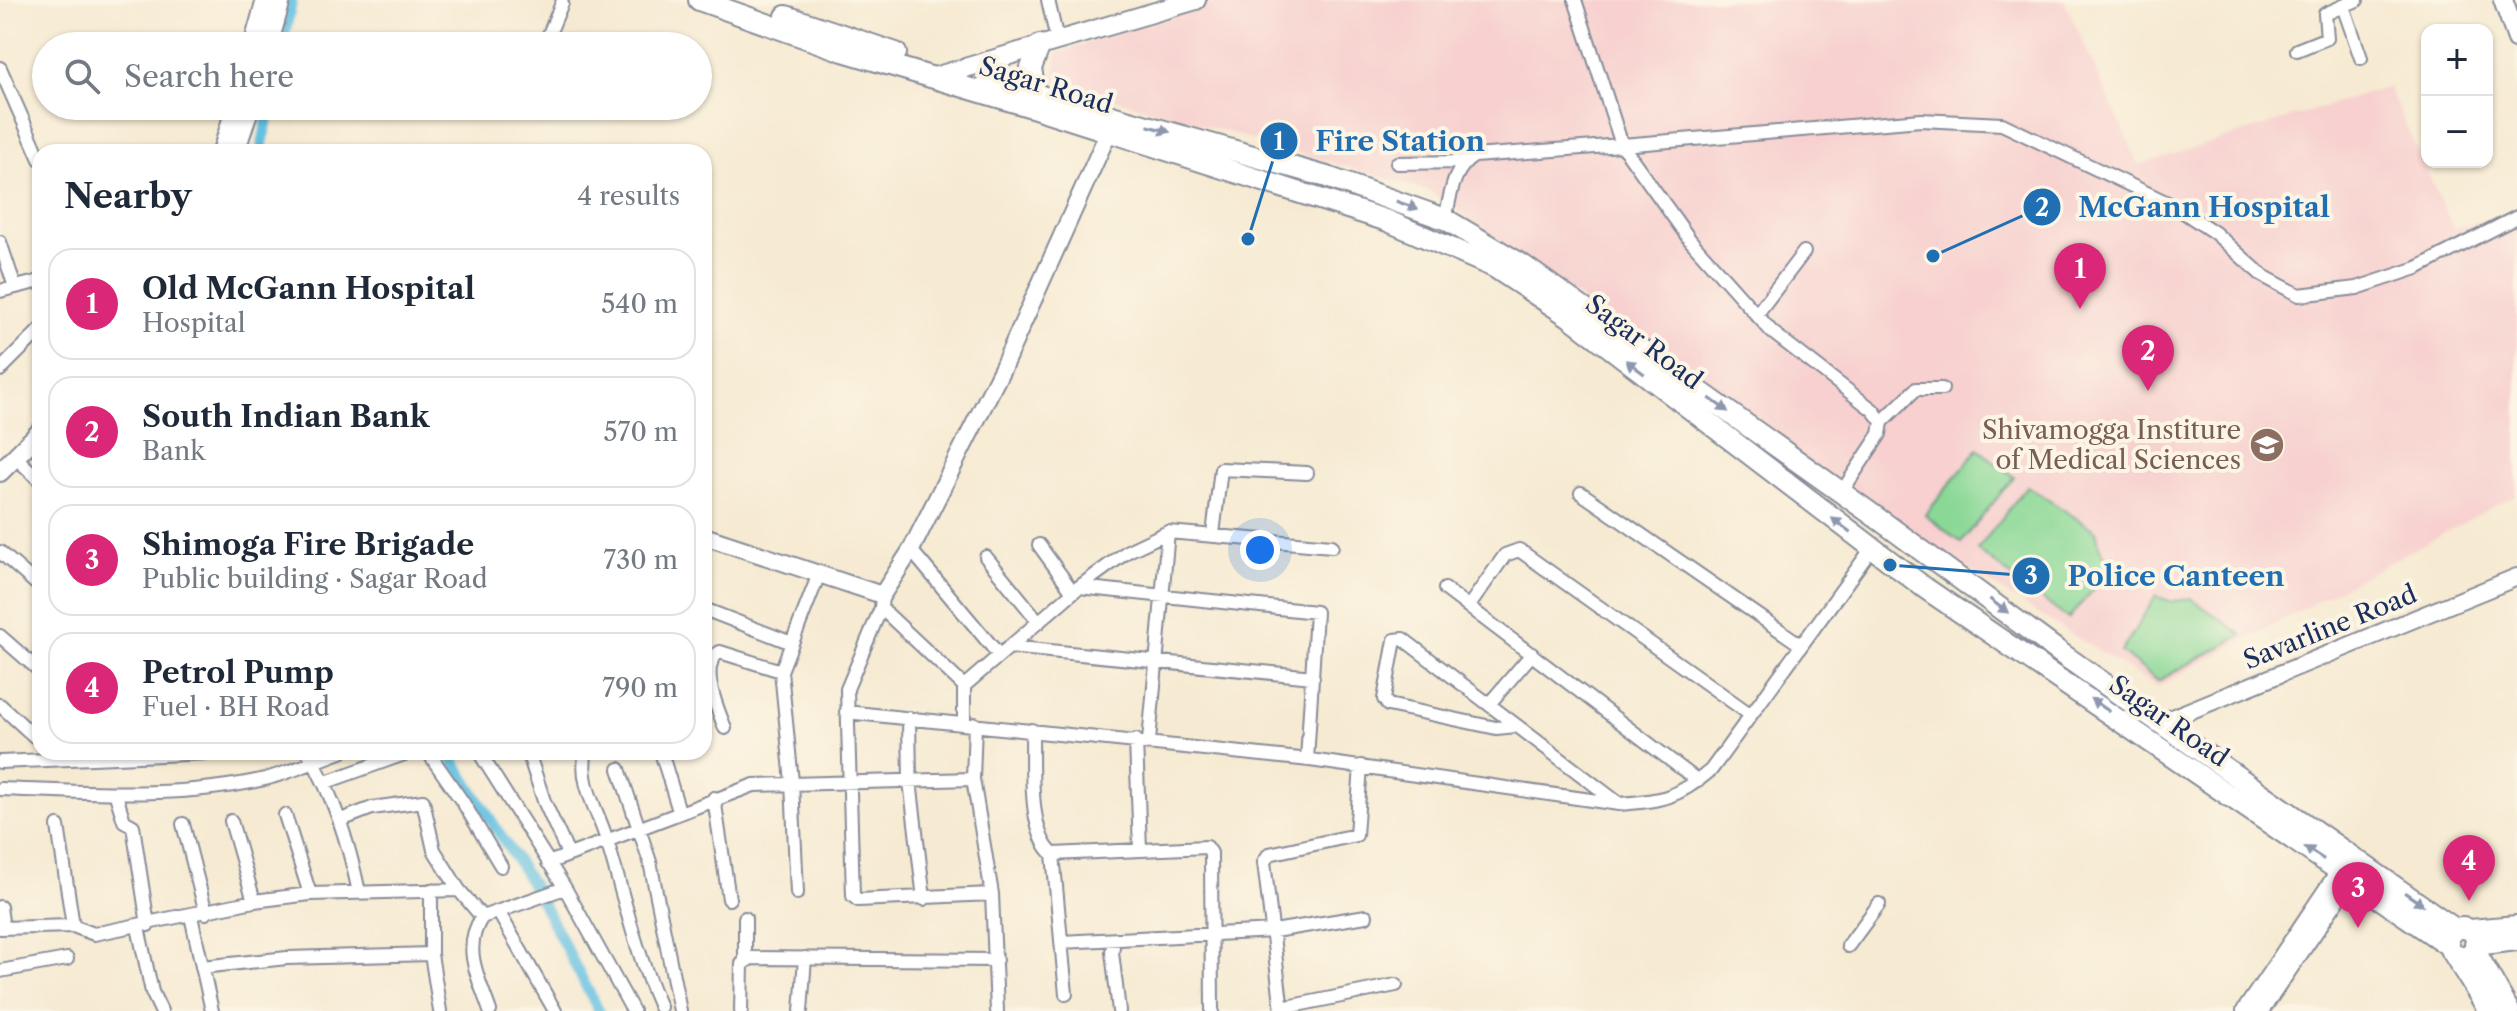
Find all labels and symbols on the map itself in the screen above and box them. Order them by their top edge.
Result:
street label: Sagar Road [975,50,1117,121]
callout: Fire Station [1259,115,1501,167]
one-way arrow [1147,123,1171,136]
text: Fire Station [1315,124,1485,158]
text: 1 [1274,127,1285,156]
callout: McGann Hospital [2022,181,2346,233]
text: McGann Hospital [2078,190,2330,224]
text: 2 [2035,193,2049,222]
one-way arrow [1395,200,1419,212]
pin: 1 [2054,243,2106,309]
street label: Sagar Road [1579,288,1709,396]
pin: 2 [2122,325,2174,391]
one-way arrow [1624,359,1645,375]
one-way arrow [1709,397,1730,412]
place label: Shivamogga Institure of Medical Sciences [1982,414,2241,476]
school or university icon: Shivamogga Institure of Medical Sciences [2248,426,2286,464]
one-way arrow [1831,517,1851,533]
your location [1240,530,1280,570]
callout: Police Canteen [2011,550,2301,602]
text: Police Canteen [2067,559,2285,593]
text: 3 [2024,561,2038,590]
street label: Savarline Road [2239,578,2422,676]
one-way arrow [1988,598,2009,613]
street label: Sagar Road [2103,668,2235,774]
one-way arrow [2090,698,2111,713]
pin: 4 [2443,835,2495,901]
one-way arrow [2303,846,2325,861]
pin: 3 [2332,862,2384,928]
one-way arrow [2404,891,2424,907]

